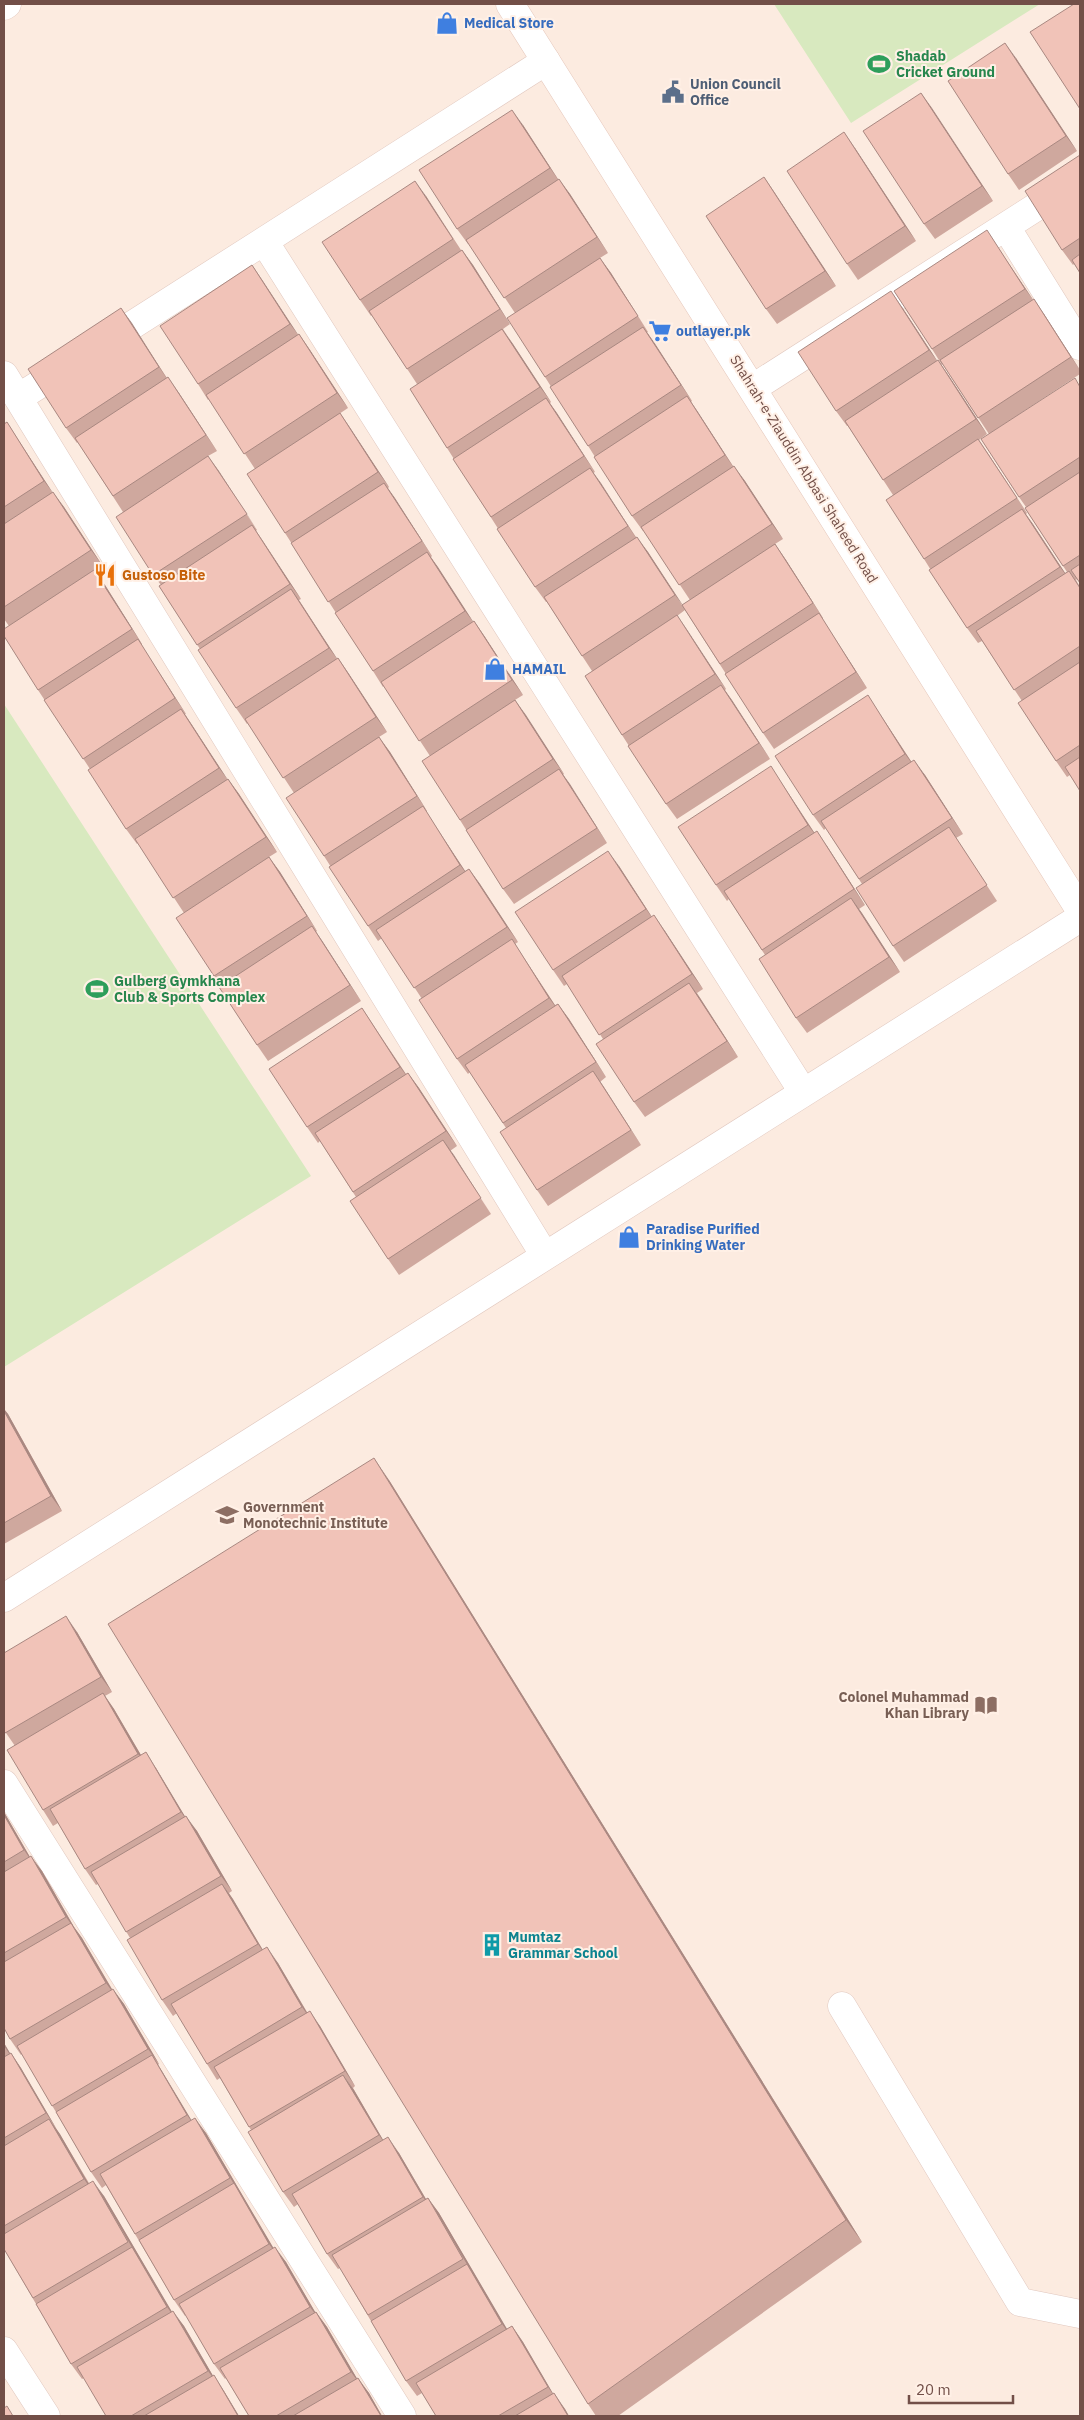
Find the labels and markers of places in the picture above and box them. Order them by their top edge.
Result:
shop icon: Medical Store [434,10,460,36]
place label: Medical Store [464,14,554,32]
place label: Shadab Cricket Ground [896,47,995,81]
sports icon: Shadab Cricket Ground [866,51,892,77]
place label: Union Council Office [690,75,781,109]
public building icon: Union Council Office [660,79,686,105]
supermarket icon: outlayer.pk [647,318,673,344]
place label: outlayer.pk [676,322,751,340]
restaurant icon: Gustoso Bite [92,562,118,588]
place label: Gustoso Bite [122,566,205,584]
shop icon: HAMAIL [482,656,508,682]
place label: HAMAIL [512,660,566,678]
place label: Gulberg Gymkhana Club & Sports Complex [114,972,265,1006]
sports icon: Gulberg Gymkhana Club & Sports Complex [84,976,110,1002]
place label: Paradise Purified Drinking Water [646,1220,760,1254]
shop icon: Paradise Purified Drinking Water [616,1224,642,1250]
place label: Government Monotechnic Institute [243,1498,388,1532]
school or university icon: Government Monotechnic Institute [214,1502,240,1528]
place label: Colonel Muhammad Khan Library [838,1688,970,1722]
library icon: Colonel Muhammad Khan Library [973,1692,999,1718]
place label: Mumtaz Grammar School [508,1928,618,1962]
building icon: Mumtaz Grammar School [479,1932,505,1958]

